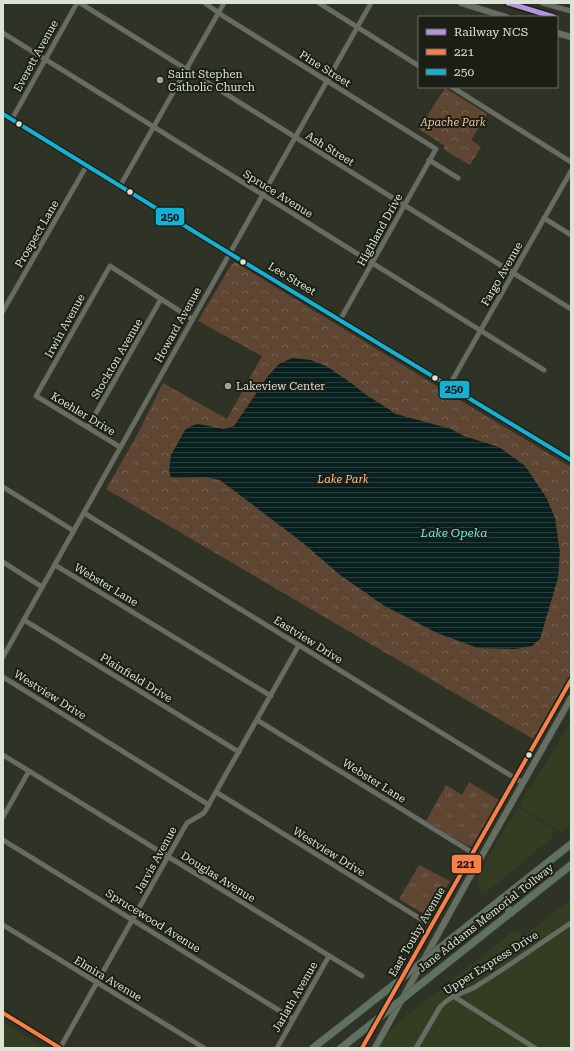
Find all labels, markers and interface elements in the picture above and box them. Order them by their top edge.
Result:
legend [418,16,558,88]
street label: Everett Avenue [11,18,61,94]
text: Railway NCS [454,25,528,39]
text: 221 [454,45,474,59]
street label: Pine Street [297,48,353,90]
text: 250 [454,65,474,79]
place label: Saint Stephen Catholic Church [168,68,255,94]
marker: Saint Stephen Catholic Church [155,75,165,85]
park label: Apache Park [419,116,486,129]
unlabelled marker [14,119,24,129]
street label: Ash Street [303,129,357,169]
street label: Spruce Avenue [241,167,315,221]
unlabelled marker [125,187,135,197]
street label: Highland Drive [355,191,405,269]
street label: Prospect Lane [12,198,62,270]
line badge: 250 [155,207,185,226]
text: 250 [161,211,179,224]
street label: Fargo Avenue [479,240,525,308]
unlabelled marker [238,257,248,267]
street label: Lee Street [266,260,318,298]
street label: Howard Avenue [152,285,204,365]
street label: Irwin Avenue [42,292,88,360]
street label: Stockton Avenue [89,316,145,402]
unlabelled marker [430,373,440,383]
place label: Lakeview Center [236,380,325,393]
line badge: 250 [439,380,470,399]
marker: Lakeview Center [223,381,233,391]
text: 250 [445,383,463,396]
street label: Koehler Drive [48,390,118,438]
park label: Lake Park [316,473,369,486]
water label: Lake Opeka [420,526,487,540]
street label: Webster Lane [72,561,140,609]
street label: Eastview Drive [271,614,345,666]
street label: Plainfield Drive [98,651,174,705]
street label: Westview Drive [12,668,88,722]
unlabelled marker [524,750,534,760]
street label: Webster Lane [340,756,408,806]
street label: Jarvis Avenue [132,824,180,896]
street label: Westview Drive [291,825,367,879]
street label: Douglas Avenue [178,849,258,905]
line badge: 221 [451,854,482,874]
text: 221 [457,858,475,871]
street label: Jane Addams Memorial Tollway [416,861,557,975]
street label: East Touhy Avenue [386,885,448,979]
street label: Sprucewood Avenue [103,887,203,955]
street label: Upper Express Drive [441,929,541,997]
street label: Elmira Avenue [72,954,144,1004]
street label: Jarlath Avenue [270,959,320,1035]

